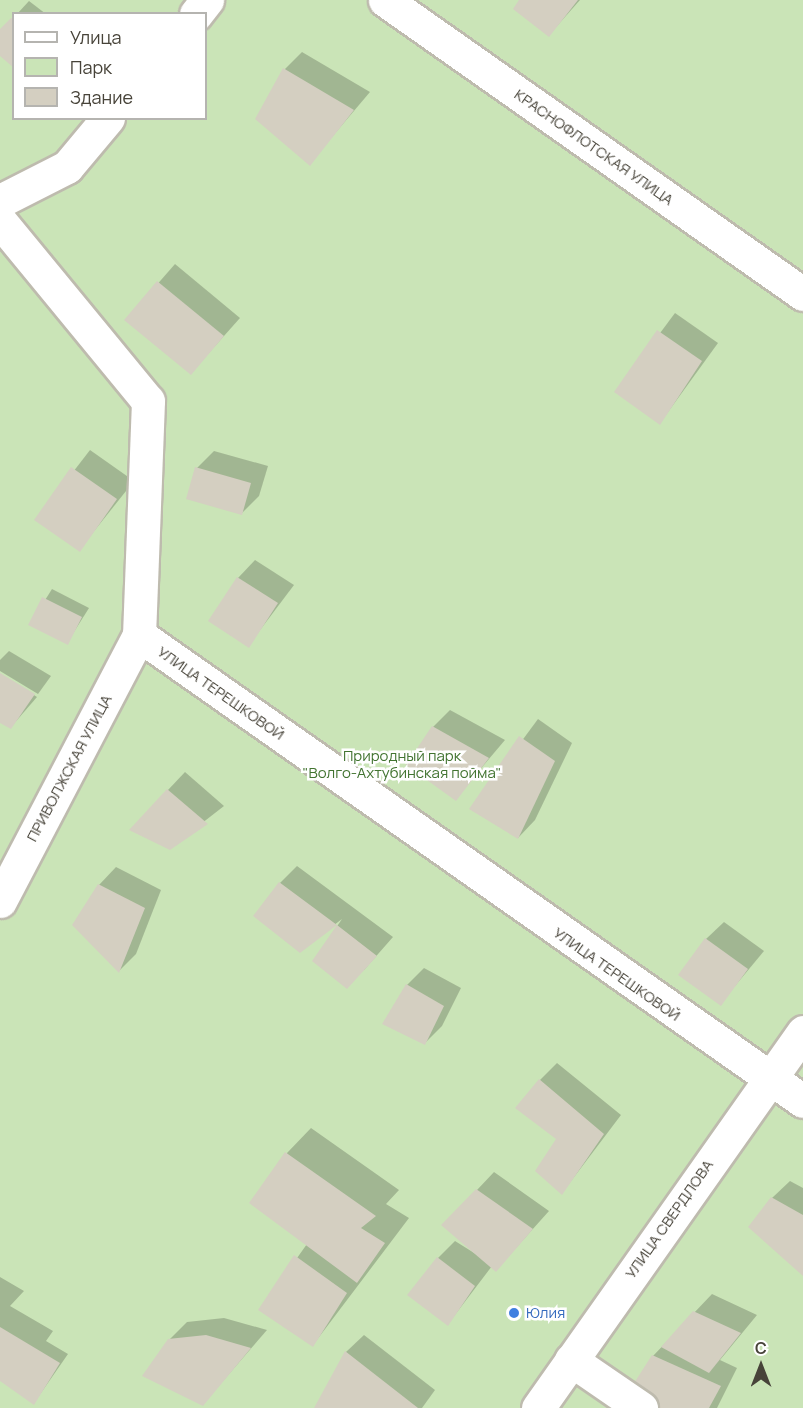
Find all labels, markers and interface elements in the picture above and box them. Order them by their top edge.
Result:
legend [12,12,207,120]
text: Улица [70,25,122,49]
text: Парк [70,55,112,79]
text: Здание [70,85,133,109]
street label: КРАСНОФЛОТСКАЯ УЛИЦА [511,85,677,209]
street label: УЛИЦА ТЕРЕШКОВОЙ [154,642,288,744]
street label: ПРИВОЛЖСКАЯ УЛИЦА [23,692,115,844]
park label: Природный парк "Волго-Ахтубинская пойма" [303,746,501,781]
street label: УЛИЦА ТЕРЕШКОВОЙ [550,923,684,1025]
street label: УЛИЦА СВЕРДЛОВА [621,1156,717,1282]
place label: Юлия [526,1304,565,1322]
marker: Юлия [507,1306,521,1320]
north arrow [731,1336,791,1396]
text: С [755,1337,767,1359]

